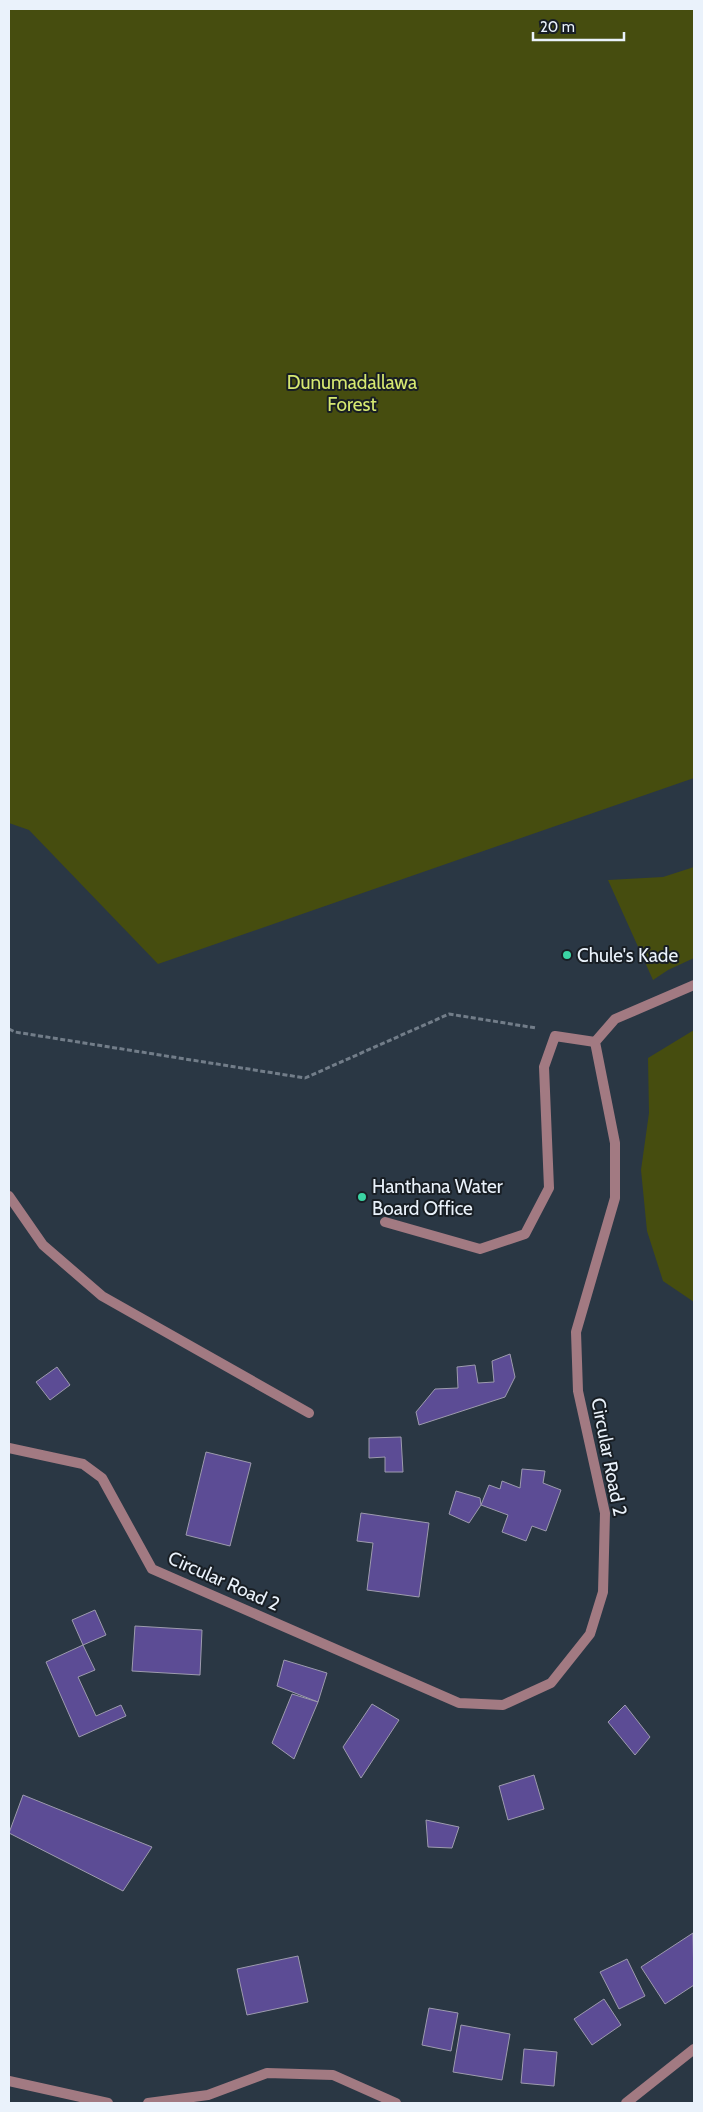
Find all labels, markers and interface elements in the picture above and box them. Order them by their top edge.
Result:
scale bar [533,10,624,42]
text: 20 m [540,18,575,36]
park label: Dunumadallawa Forest [287,371,417,416]
place label: Chule's Kade [577,944,678,967]
marker: Chule's Kade [561,949,573,961]
place label: Hanthana Water Board Office [372,1175,503,1220]
marker: Hanthana Water Board Office [356,1191,368,1203]
street label: Circular Road 2 [586,1396,632,1518]
street label: Circular Road 2 [165,1546,283,1616]

